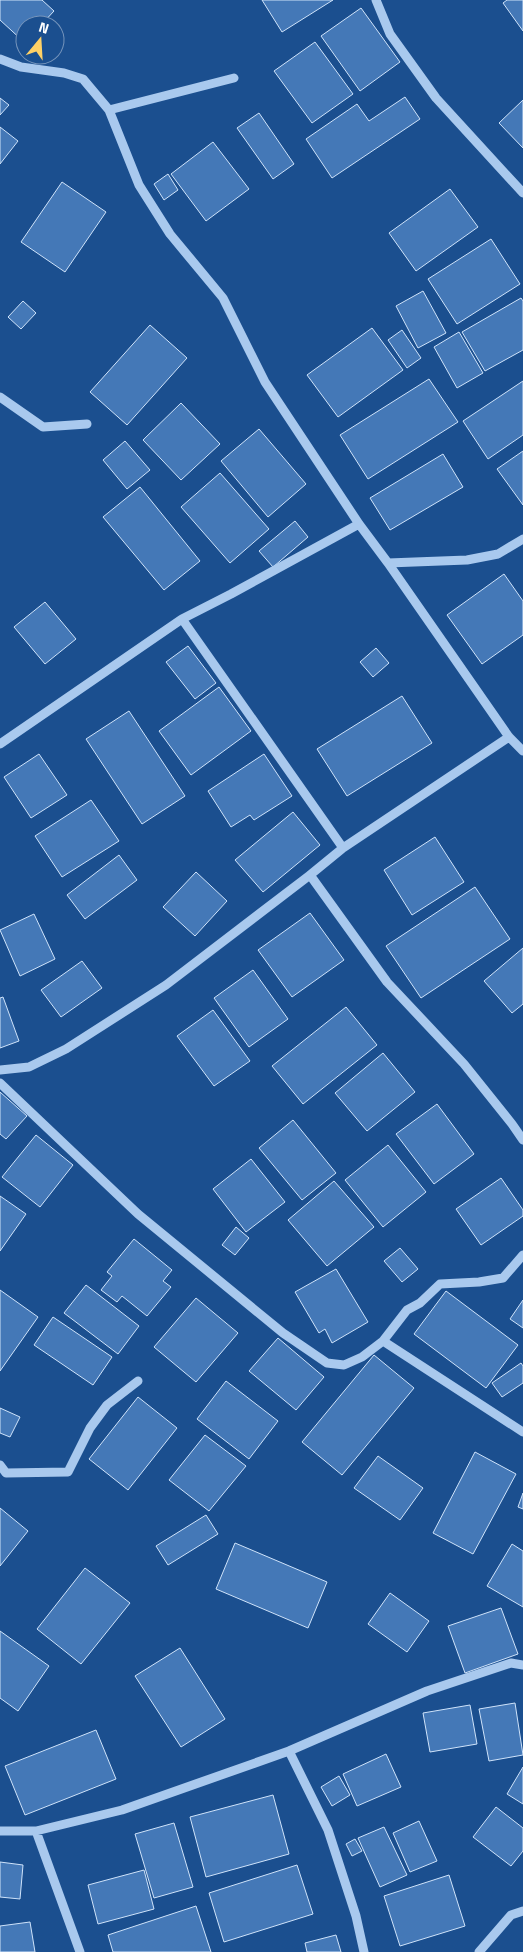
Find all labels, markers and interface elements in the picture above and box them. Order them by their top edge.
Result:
north arrow [15,15,65,65]
text: N [36,16,52,39]

